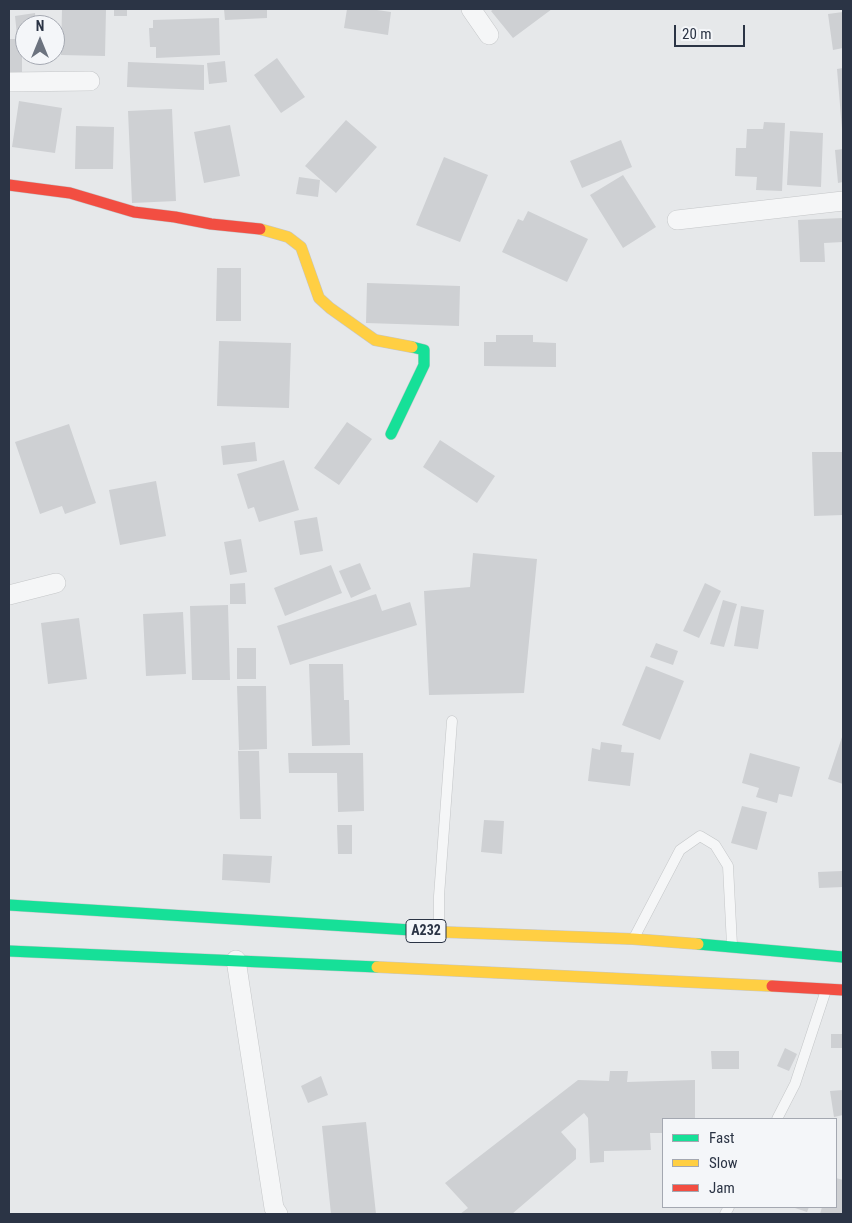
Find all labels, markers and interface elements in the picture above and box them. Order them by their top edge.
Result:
north arrow [15,15,65,65]
scale bar [677,15,748,47]
text: N [36,18,44,34]
text: 20 m [682,25,712,43]
road number: A232 [406,919,446,942]
legend [662,1118,837,1208]
text: Fast [709,1129,734,1147]
text: Slow [709,1154,738,1172]
text: Jam [709,1179,735,1197]

